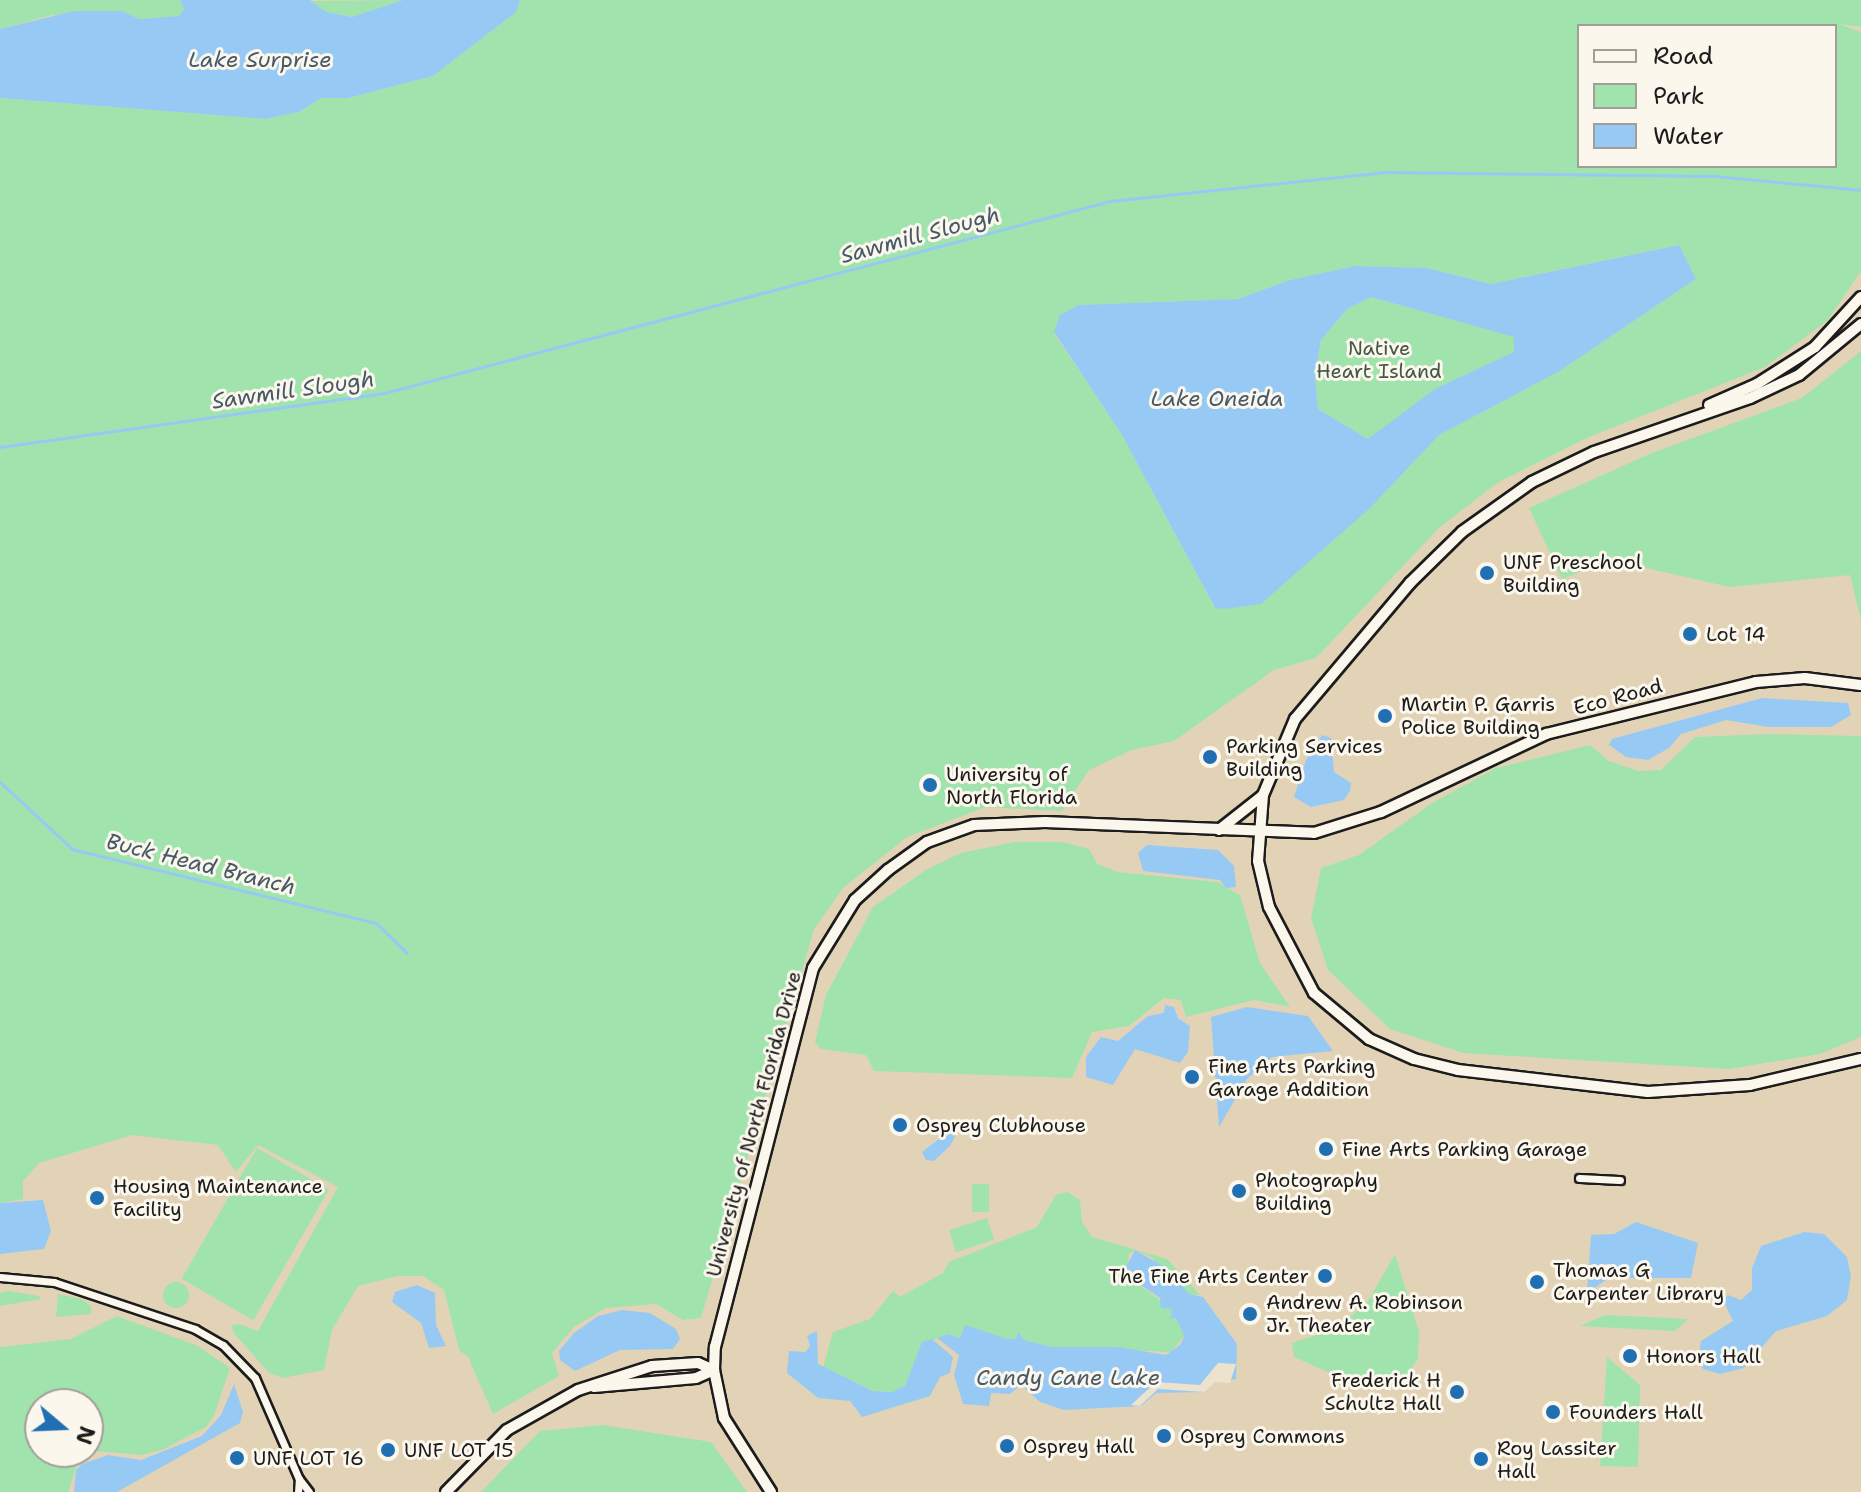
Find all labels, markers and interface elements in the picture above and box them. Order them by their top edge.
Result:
legend [1577,24,1837,168]
text: Road [1653,40,1713,72]
water label: Lake Surprise [188,47,332,73]
text: Park [1653,80,1705,112]
text: Water [1653,120,1724,152]
water label: Sawmill Slough [837,201,1003,269]
park label: Native Heart Island [1316,336,1442,383]
water label: Sawmill Slough [210,366,376,414]
water label: Lake Oneida [1151,386,1283,412]
place label: UNF Preschool Building [1503,550,1642,597]
marker: UNF Preschool Building [1478,564,1496,582]
place label: Lot 14 [1706,622,1766,646]
marker: Lot 14 [1681,625,1699,643]
street label: Eco Road [1571,674,1665,720]
place label: Martin P. Garris Police Building [1401,692,1555,739]
marker: Martin P. Garris Police Building [1376,707,1394,725]
place label: Parking Services Building [1226,734,1383,781]
marker: Parking Services Building [1201,748,1219,766]
place label: University of North Florida [946,762,1077,809]
marker: University of North Florida [921,776,939,794]
water label: Buck Head Branch [104,828,298,900]
street label: University of North Florida Drive [702,968,806,1280]
place label: Fine Arts Parking Garage Addition [1208,1054,1375,1101]
marker: Fine Arts Parking Garage Addition [1183,1068,1201,1086]
place label: Osprey Clubhouse [916,1113,1086,1137]
marker: Osprey Clubhouse [891,1116,909,1134]
place label: Fine Arts Parking Garage [1342,1137,1587,1161]
marker: Fine Arts Parking Garage [1317,1140,1335,1158]
place label: Photography Building [1255,1168,1378,1215]
place label: Housing Maintenance Facility [113,1174,323,1221]
marker: Photography Building [1230,1182,1248,1200]
marker: Housing Maintenance Facility [88,1189,106,1207]
place label: Thomas G Carpenter Library [1553,1258,1724,1305]
place label: The Fine Arts Center [1108,1264,1309,1288]
marker: The Fine Arts Center [1316,1267,1334,1285]
marker: Thomas G Carpenter Library [1528,1273,1546,1291]
place label: Andrew A. Robinson Jr. Theater [1266,1290,1463,1337]
marker: Andrew A. Robinson Jr. Theater [1241,1305,1259,1323]
place label: Honors Hall [1646,1344,1761,1368]
marker: Honors Hall [1621,1347,1639,1365]
water label: Candy Cane Lake [976,1365,1160,1391]
place label: Frederick H Schultz Hall [1325,1368,1441,1415]
marker: Frederick H Schultz Hall [1448,1383,1466,1401]
north arrow [24,1388,104,1468]
place label: Founders Hall [1569,1400,1703,1424]
marker: Founders Hall [1544,1403,1562,1421]
text: N [69,1422,102,1448]
place label: Osprey Commons [1180,1424,1345,1448]
marker: Osprey Commons [1155,1427,1173,1445]
place label: Osprey Hall [1023,1434,1134,1458]
place label: Roy Lassiter Hall [1497,1436,1617,1483]
marker: Osprey Hall [998,1437,1016,1455]
place label: UNF LOT 15 [404,1438,514,1462]
marker: UNF LOT 15 [379,1441,397,1459]
place label: UNF LOT 16 [253,1446,364,1470]
marker: UNF LOT 16 [228,1449,246,1467]
marker: Roy Lassiter Hall [1472,1450,1490,1468]

